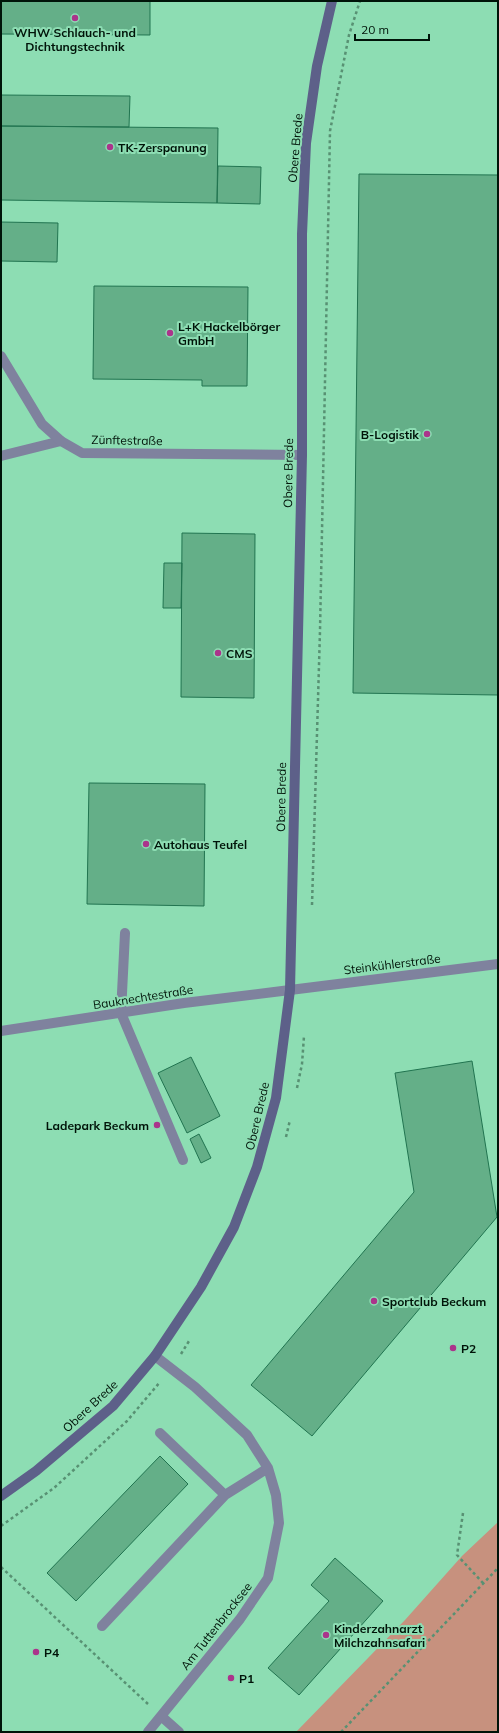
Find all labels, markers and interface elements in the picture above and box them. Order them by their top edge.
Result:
marker: WHW Schlauch- und Dichtungstechnik [70,13,80,23]
scale bar [355,16,429,42]
text: 20 m [361,22,389,37]
place label: WHW Schlauch- und Dichtungstechnik [14,25,136,54]
street label: Obere Brede [284,113,306,183]
place label: TK-Zerspanung [118,140,207,155]
marker: TK-Zerspanung [105,142,115,152]
place label: L+K Hackelbörger GmbH [178,319,280,348]
marker: L+K Hackelbörger GmbH [165,328,175,338]
place label: B-Logistik [361,427,419,442]
marker: B-Logistik [422,429,432,439]
street label: Zünftestraße [91,432,163,448]
street label: Obere Brede [280,438,296,508]
place label: CMS [226,646,253,661]
marker: CMS [213,648,223,658]
street label: Obere Brede [273,762,289,832]
place label: Autohaus Teufel [154,837,247,852]
marker: Autohaus Teufel [141,839,151,849]
street label: Steinkühlerstraße [343,951,441,977]
street label: Bauknechtestraße [92,982,194,1012]
street label: Obere Brede [242,1080,272,1152]
place label: Ladepark Beckum [46,1118,149,1133]
marker: Ladepark Beckum [152,1120,162,1130]
place label: Sportclub Beckum [382,1294,487,1309]
marker: Sportclub Beckum [369,1296,379,1306]
place label: P2 [461,1341,476,1356]
marker: P2 [448,1343,458,1353]
street label: Obere Brede [59,1377,121,1435]
street label: Am Tuttenbrocksee [177,1579,255,1673]
place label: Kinderzahnarzt Milchzahnsafari [334,1621,425,1650]
marker: Kinderzahnarzt Milchzahnsafari [321,1630,331,1640]
place label: P4 [44,1645,59,1660]
marker: P4 [31,1647,41,1657]
place label: P1 [239,1671,254,1686]
marker: P1 [226,1673,236,1683]

